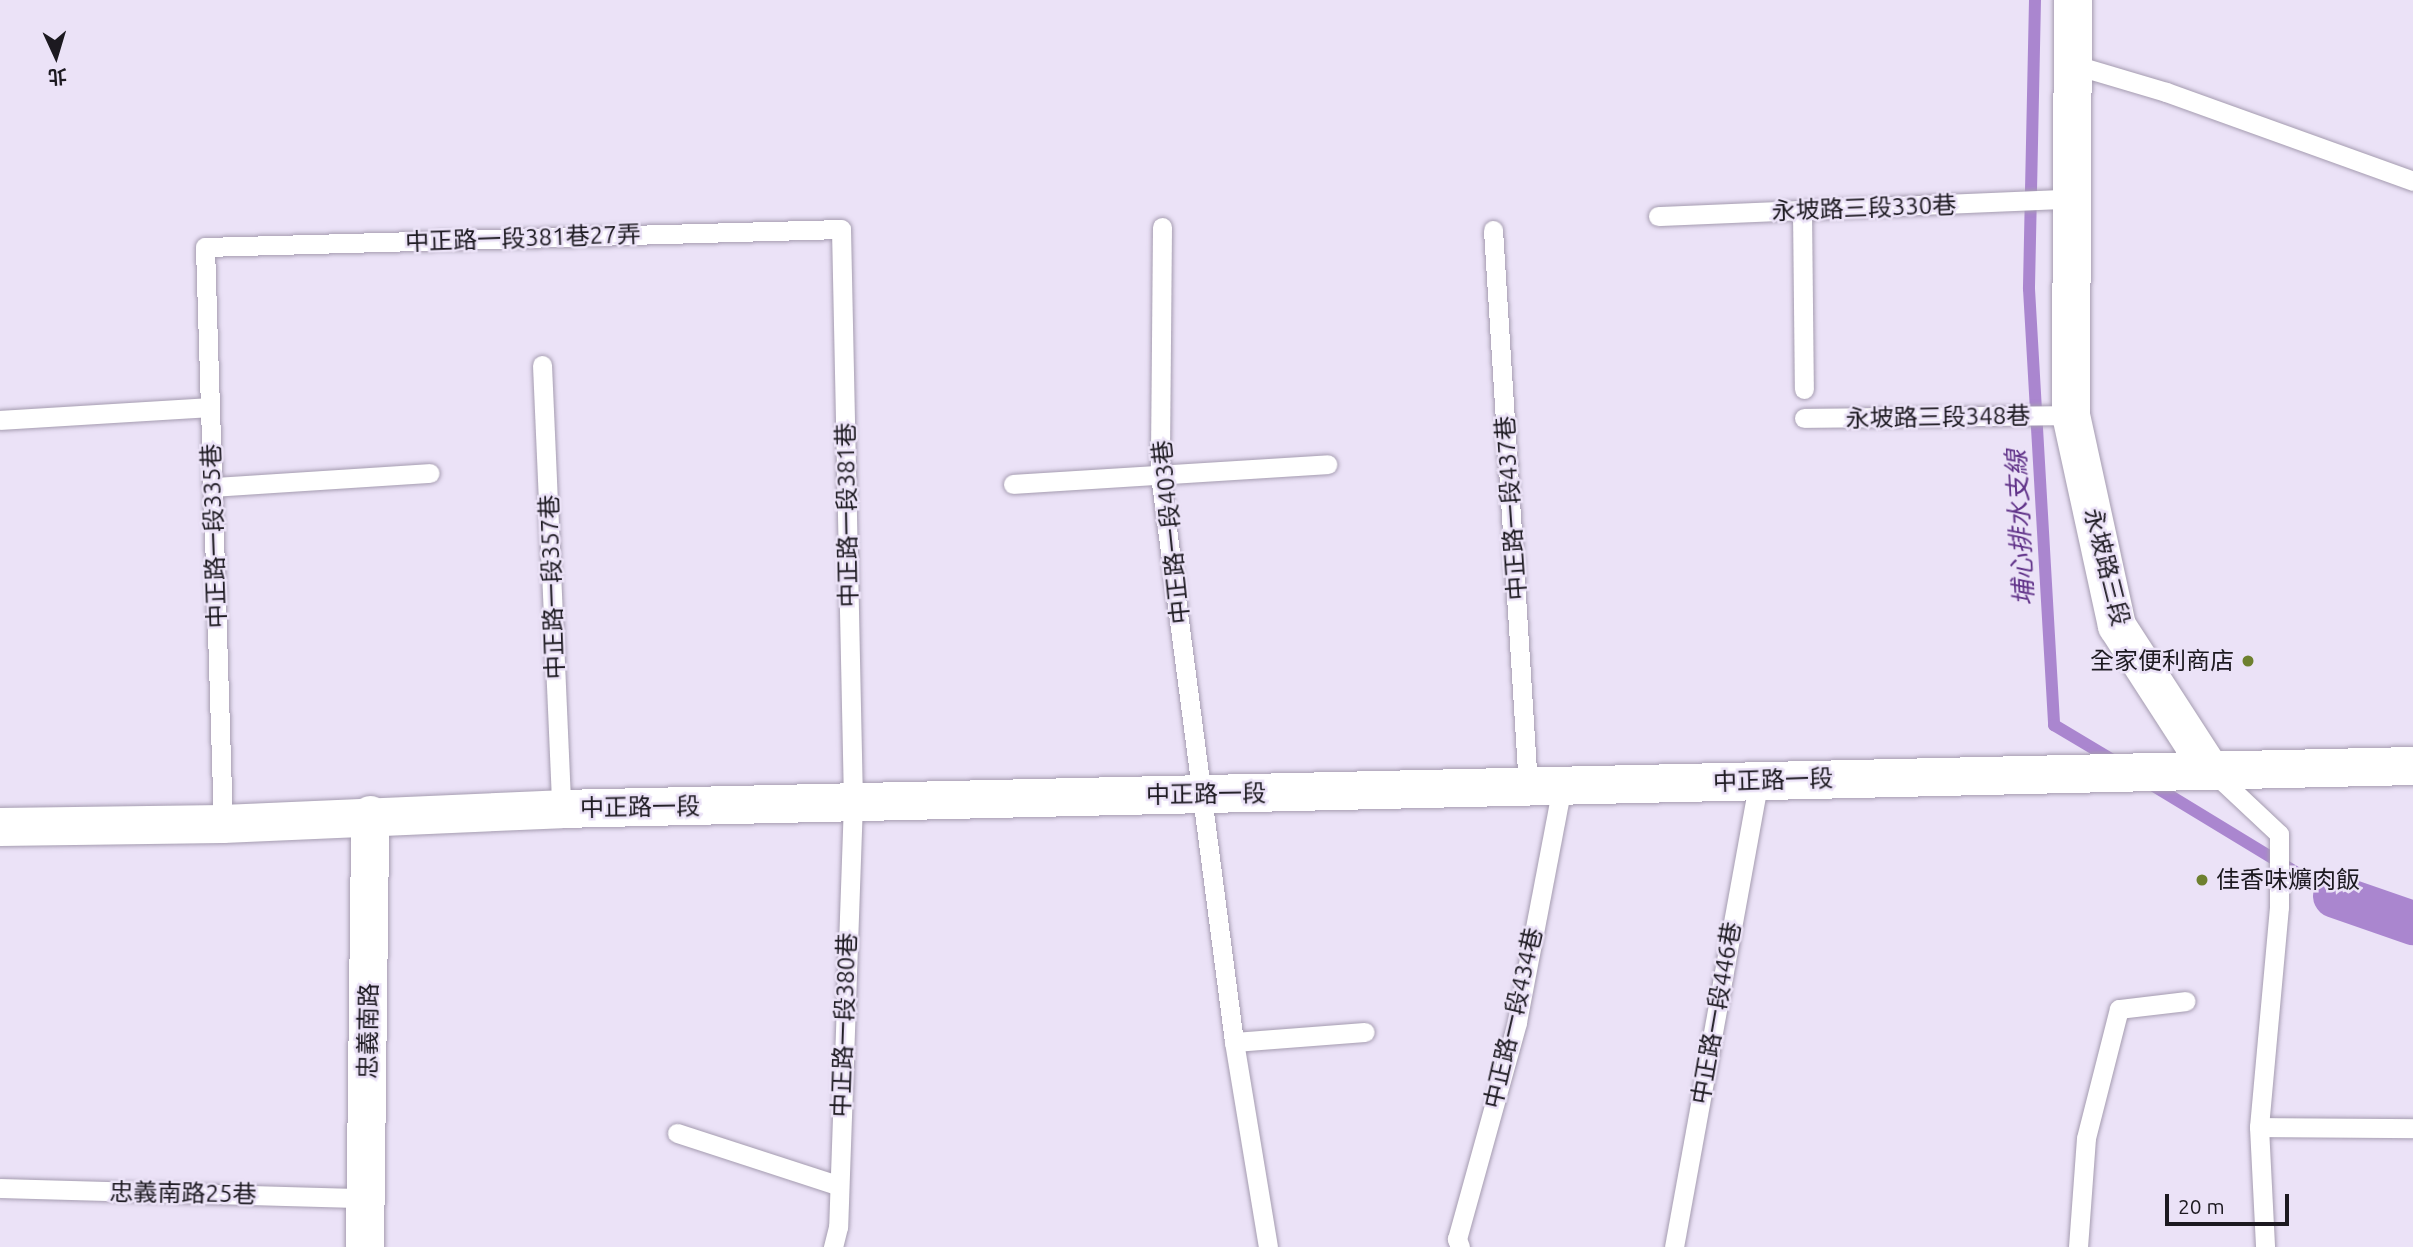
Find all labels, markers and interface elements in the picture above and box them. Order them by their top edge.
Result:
north arrow [21,21,91,91]
text: 北 [47,65,68,89]
street label: 永坡路三段330巷 [1771,190,1957,226]
street label: 中正路一段381巷27弄 [405,219,641,257]
street label: 永坡路三段348巷 [1845,401,2031,433]
street label: 中正路一段437巷 [1490,415,1532,601]
street label: 中正路一段381巷 [831,422,863,608]
street label: 中正路一段403巷 [1147,439,1195,625]
street label: 中正路一段335巷 [196,443,232,629]
water label: 埔心排水支線 [2000,449,2040,607]
street label: 中正路一段357巷 [534,494,570,680]
street label: 永坡路三段 [2079,505,2135,629]
place label: 全家便利商店 [2090,647,2234,675]
marker: 全家便利商店 [2240,653,2256,669]
street label: 中正路一段 [1713,764,1833,796]
street label: 中正路一段 [1146,779,1266,809]
street label: 中正路一段 [580,792,700,822]
place label: 佳香味爌肉飯 [2216,866,2360,894]
marker: 佳香味爌肉飯 [2194,872,2210,888]
street label: 中正路一段446巷 [1686,920,1746,1106]
street label: 中正路一段434巷 [1478,925,1548,1111]
street label: 中正路一段380巷 [826,932,862,1118]
street label: 忠義南路 [353,983,383,1079]
street label: 忠義南路25巷 [109,1177,257,1209]
scale bar [2168,1180,2292,1224]
text: 20 m [2178,1194,2225,1218]

